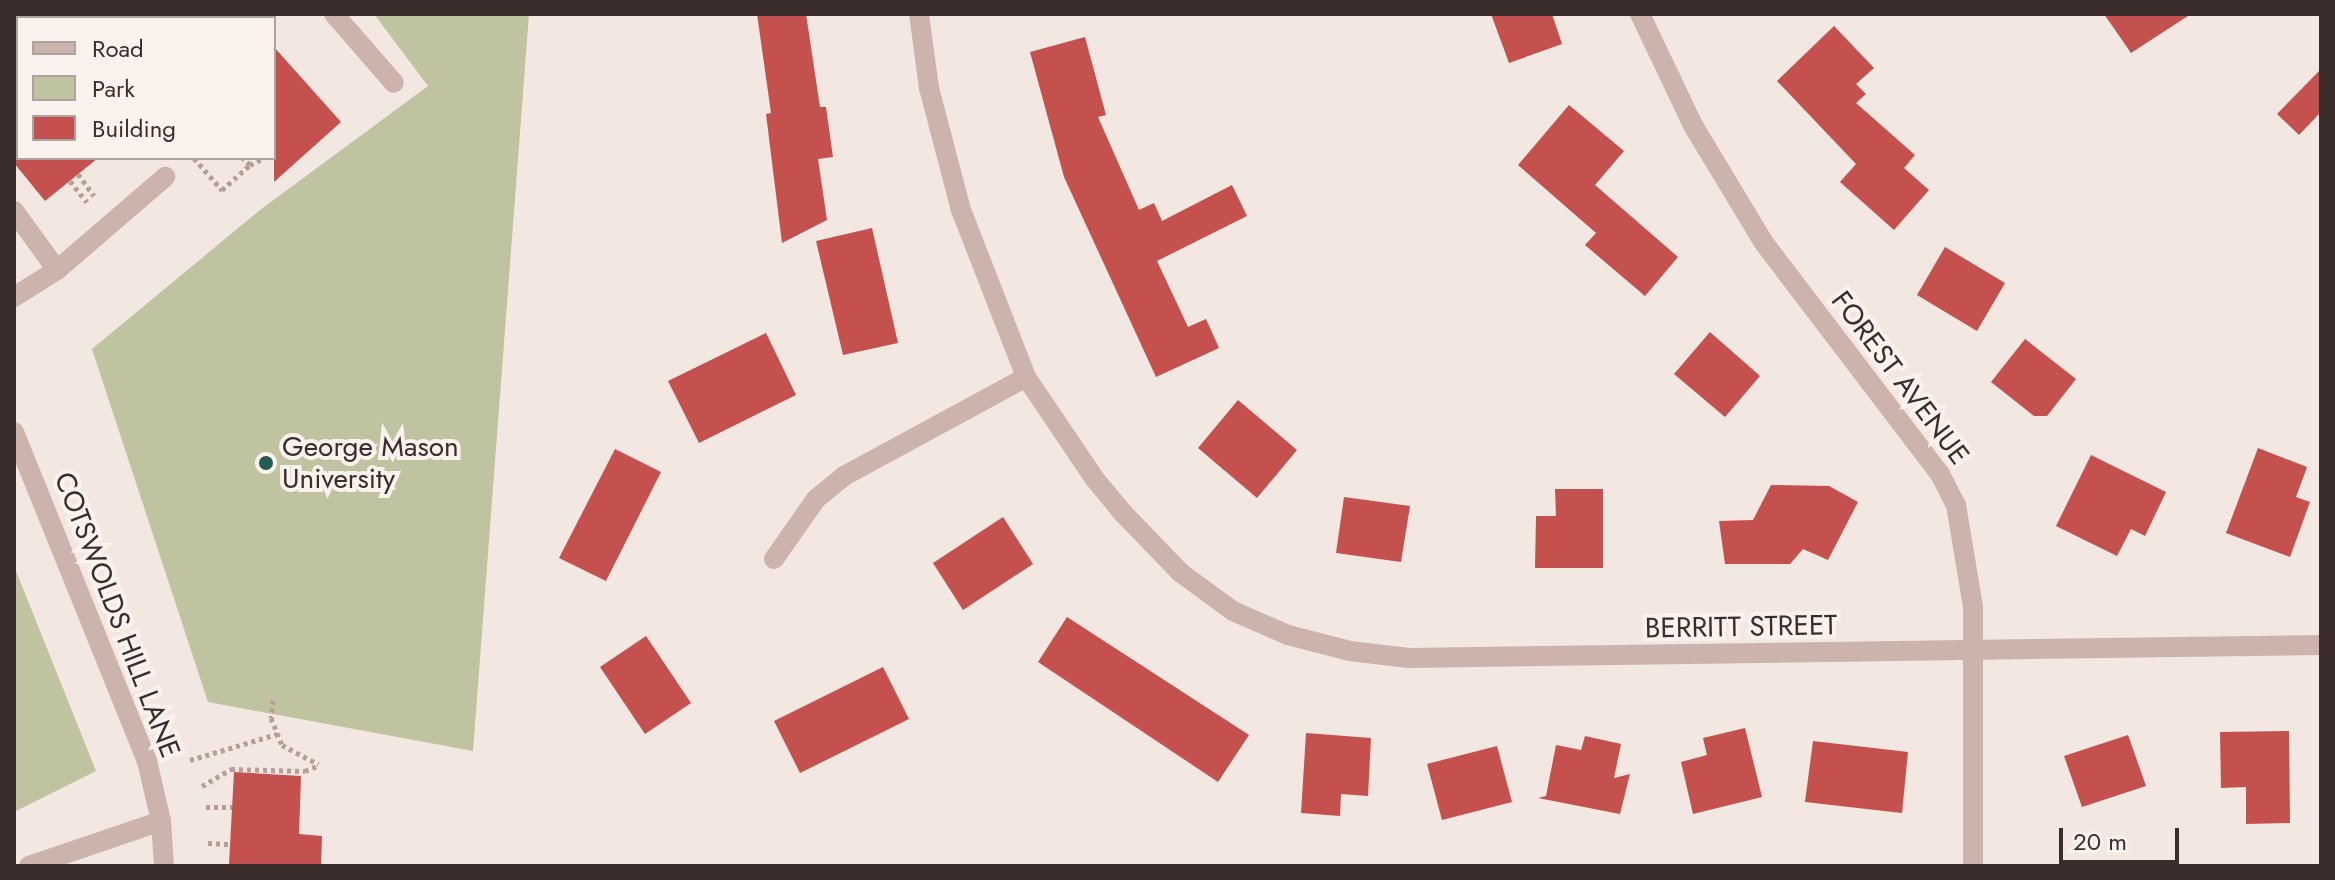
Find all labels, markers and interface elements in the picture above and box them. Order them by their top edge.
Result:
legend [16,16,276,160]
text: Road [92,31,144,66]
text: Park [92,71,135,106]
text: Building [92,111,176,146]
street label: FOREST AVENUE [1824,285,1976,471]
place label: George Mason University [282,430,459,496]
marker: George Mason University [257,454,275,472]
street label: COTSWOLDS HILL LANE [47,467,187,763]
street label: BERRITT STREET [1645,609,1837,645]
scale bar [2063,812,2183,862]
text: 20 m [2073,824,2127,859]

